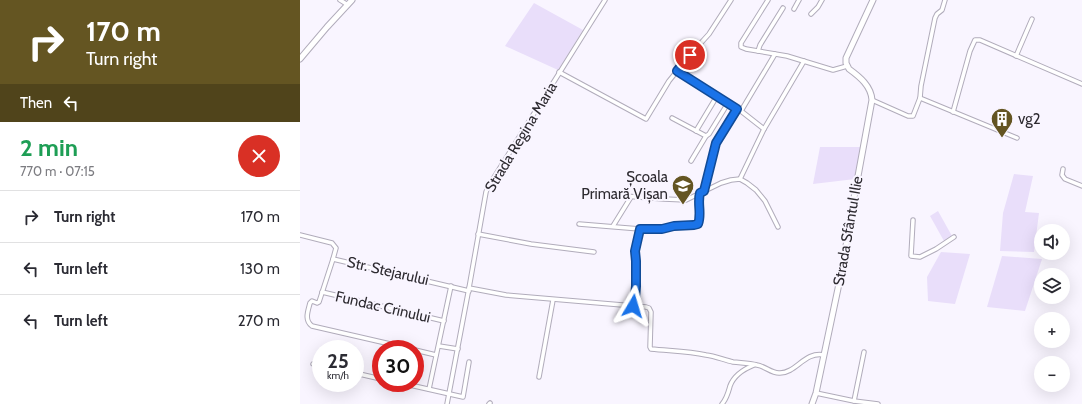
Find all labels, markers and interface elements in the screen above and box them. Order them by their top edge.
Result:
text: 170 m [86,14,161,48]
icon: right [20,16,72,68]
pin [673,38,707,72]
icon: arrive [679,44,701,66]
text: Turn right [86,48,157,70]
street label: Strada Regina Maria [481,78,561,195]
icon: left [60,92,82,114]
text: Then [20,94,52,112]
building icon: vg2 [989,106,1015,139]
place label: vg2 [1018,110,1041,128]
text: 2 min [20,133,78,162]
button: close [238,135,280,177]
text: 770 m · 07:15 [20,163,95,179]
place label: Școala Primară Vișan [581,168,669,204]
school or university icon: Școala Primară Vișan [670,173,696,206]
street label: Strada Sfântul Ilie [829,174,867,287]
icon: right [20,206,42,228]
text: Turn right [54,208,115,226]
text: 170 m [241,208,280,226]
map controls [1034,224,1070,392]
button: sound [1034,224,1070,260]
street label: Str. Stejarului [345,253,431,289]
icon: left [20,258,42,280]
text: Turn left [54,260,108,278]
text: 130 m [240,260,280,278]
button: layers [1034,268,1070,304]
position arrow [612,285,654,327]
street label: Fundac Crinului [334,287,432,327]
icon: left [20,310,42,332]
text: Turn left [54,312,108,330]
text: 270 m [238,312,280,330]
button: + [1034,312,1070,348]
speed limit sign: 30 [372,340,424,392]
text: 25 [327,349,349,373]
button: − [1034,356,1070,392]
text: km/h [327,369,349,382]

